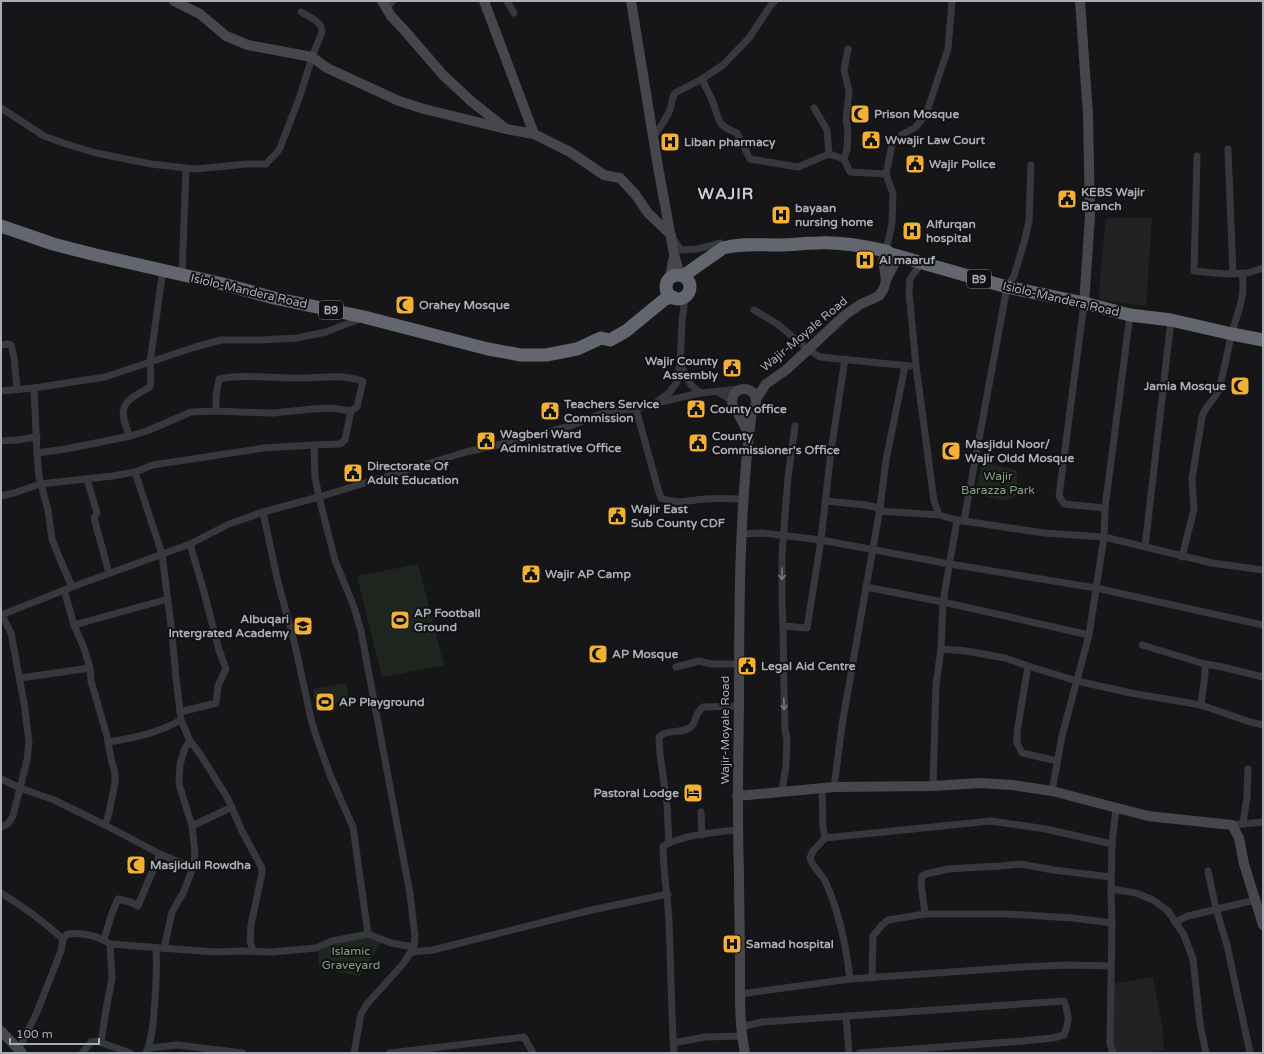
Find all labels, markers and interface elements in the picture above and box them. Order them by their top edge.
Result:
mosque icon: Prison Mosque [849,103,871,125]
place label: Prison Mosque [874,107,959,122]
public building icon: Wwajir Law Court [860,129,882,151]
hospital icon: Liban pharmacy [659,131,681,153]
place label: Wwajir Law Court [885,133,985,148]
place label: Liban pharmacy [684,135,776,150]
public building icon: Wajir Police [904,153,926,175]
place label: Wajir Police [929,157,996,172]
district label: WAJIR [698,184,754,204]
place label: KEBS Wajir Branch [1081,185,1145,213]
public building icon: KEBS Wajir Branch [1056,188,1078,210]
place label: bayaan nursing home [795,201,874,230]
hospital icon: bayaan nursing home [770,204,792,226]
place label: Alfurqan hospital [926,217,976,246]
hospital icon: Alfurqan hospital [901,220,923,242]
hospital icon: Al maaruf [854,249,876,271]
place label: Al maaruf [879,253,935,267]
road number: B9 [967,270,991,288]
street label: Isiolo-Mandera Road [189,271,309,311]
street label: Isiolo-Mandera Road [1001,279,1121,319]
mosque icon: Orahey Mosque [394,294,416,316]
street label: Wajir-Moyale Road [758,294,850,374]
place label: Orahey Mosque [419,298,510,313]
road number: B9 [319,301,343,319]
place label: Wajir County Assembly [645,354,719,383]
public building icon: Wajir County Assembly [721,357,743,379]
mosque icon: Jamia Mosque [1229,375,1251,397]
place label: Jamia Mosque [1143,379,1226,394]
place label: Teachers Service Commission [563,397,660,425]
public building icon: County office [685,398,707,420]
public building icon: Teachers Service Commission [539,400,561,422]
place label: County office [710,402,787,417]
place label: Wagberi Ward Administrative Office [500,427,621,455]
place label: County Commissioner's Office [712,429,840,457]
public building icon: Wagberi Ward Administrative Office [475,430,497,452]
public building icon: County Commissioner's Office [687,432,709,454]
place label: Masjidul Noor/ Wajir Oldd Mosque [965,437,1074,466]
mosque icon: Masjidul Noor/ Wajir Oldd Mosque [940,440,962,462]
place label: Directorate Of Adult Education [367,459,459,487]
public building icon: Directorate Of Adult Education [342,462,364,484]
park label: Wajir Barazza Park [961,469,1035,497]
place label: Wajir East Sub County CDF [631,502,726,531]
public building icon: Wajir East Sub County CDF [606,505,628,527]
public building icon: Wajir AP Camp [520,563,542,585]
place label: Wajir AP Camp [545,567,631,582]
one-way arrow [778,567,786,580]
place label: AP Football Ground [414,606,480,634]
sports icon: AP Football Ground [389,609,411,631]
place label: Albuqari Intergrated Academy [168,612,290,641]
school or university icon: Albuqari Intergrated Academy [292,615,314,637]
mosque icon: AP Mosque [587,643,609,665]
place label: AP Mosque [612,647,678,662]
public building icon: Legal Aid Centre [736,655,758,677]
place label: Legal Aid Centre [761,659,856,674]
street label: Wajir-Moyale Road [718,676,732,784]
sports icon: AP Playground [314,691,336,713]
place label: AP Playground [339,695,425,710]
one-way arrow [781,697,788,710]
hotel icon: Pastoral Lodge [682,782,704,804]
place label: Pastoral Lodge [593,786,679,801]
mosque icon: Masjidull Rowdha [125,854,147,876]
place label: Masjidull Rowdha [150,858,251,873]
hospital icon: Samad hospital [721,933,743,955]
place label: Samad hospital [746,937,834,952]
park label: Islamic Graveyard [322,944,380,972]
scale bar [10,1020,99,1046]
text: 100 m [16,1027,53,1041]

